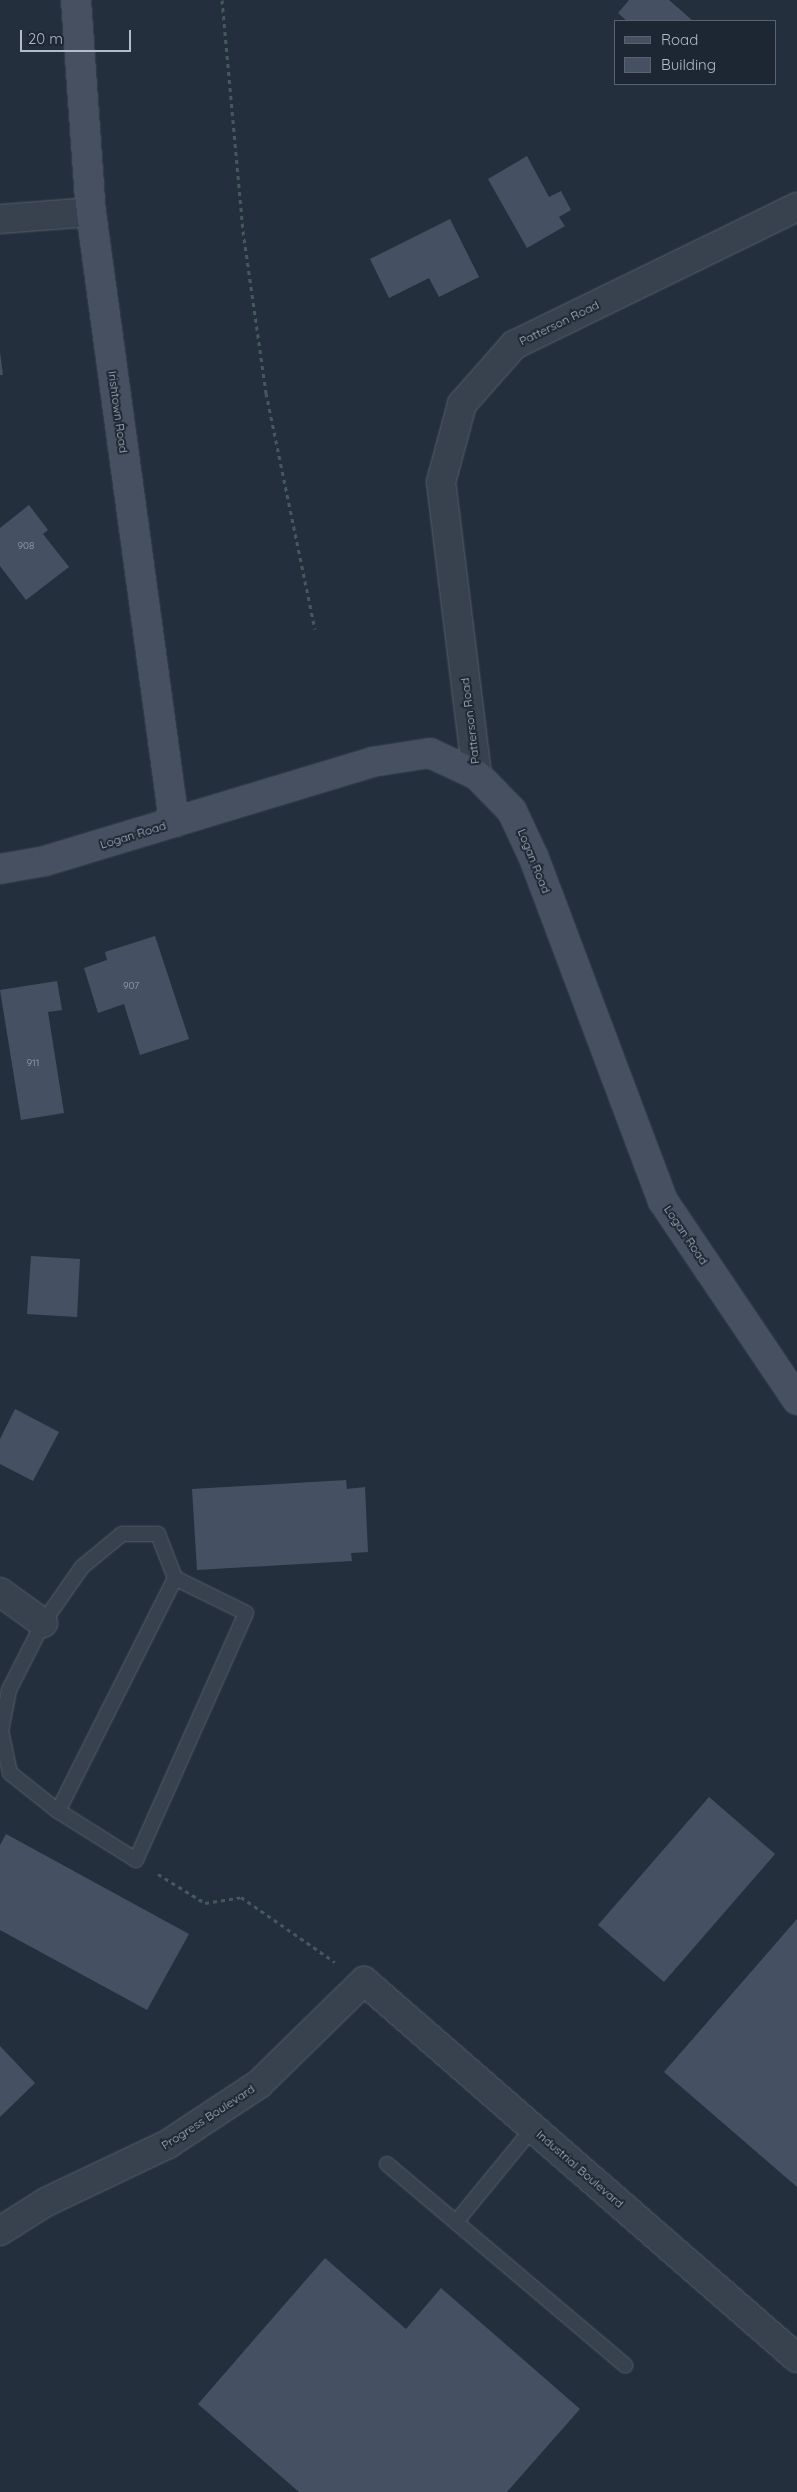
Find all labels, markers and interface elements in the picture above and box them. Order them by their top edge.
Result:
scale bar [22,20,134,52]
legend [614,20,777,85]
text: 20 m [28,29,63,48]
text: Road [661,30,698,49]
text: Building [661,55,716,74]
street label: Patterson Road [517,298,601,348]
street label: Irishtown Road [105,370,131,454]
house number: 908 [18,540,34,552]
street label: Patterson Road [458,677,482,765]
street label: Logan Road [98,818,168,852]
street label: Logan Road [515,827,553,895]
house number: 907 [123,980,139,992]
house number: 911 [26,1057,40,1069]
street label: Logan Road [661,1203,711,1267]
street label: Progress Boulevard [159,2081,257,2153]
street label: Industrial Boulevard [533,2127,627,2211]

